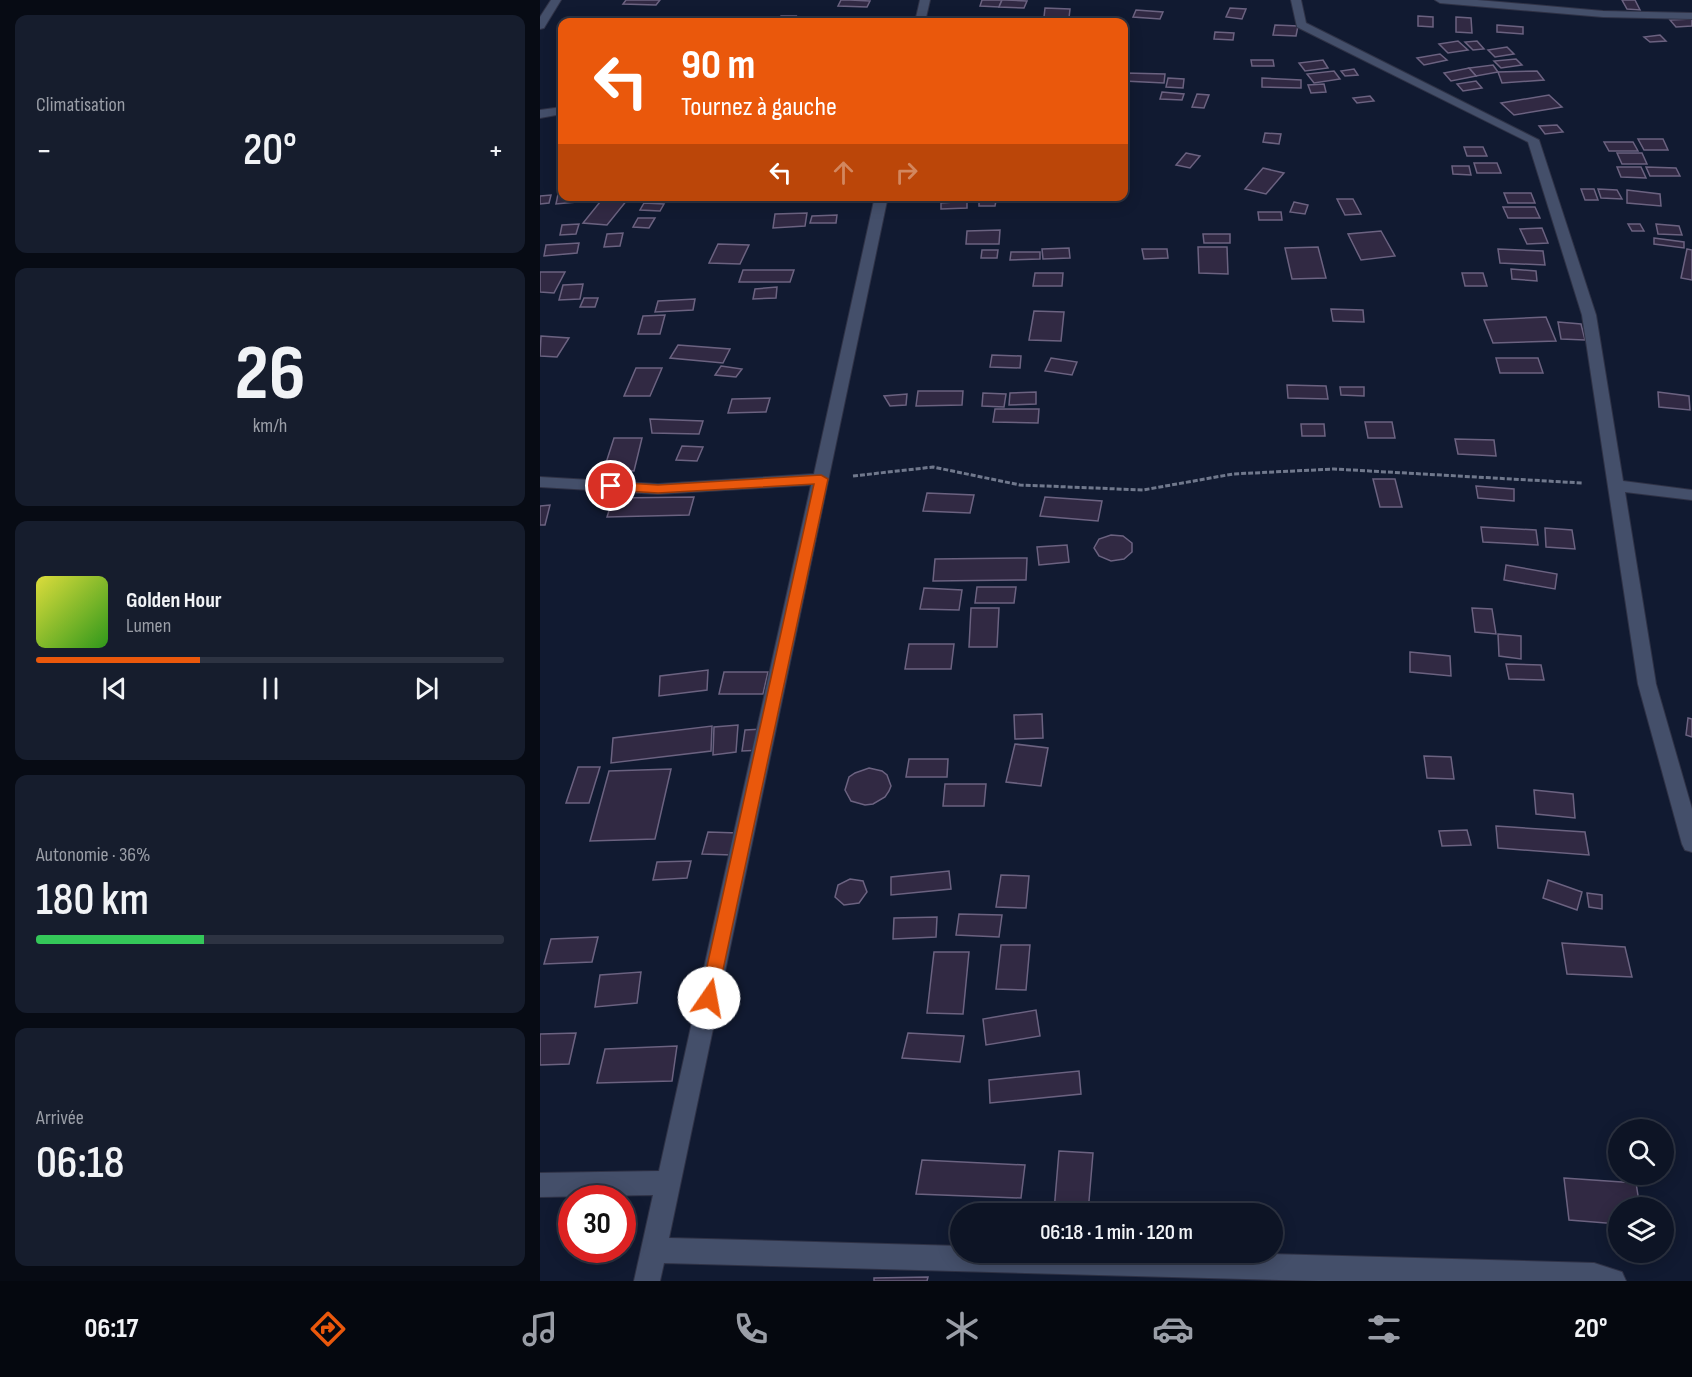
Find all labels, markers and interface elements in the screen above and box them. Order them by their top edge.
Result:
text: 90 m [681,40,755,91]
icon: left [582,42,660,120]
text: Tournez à gauche [681,91,837,123]
text: Climatisation [36,93,125,117]
text: 20° [243,123,297,178]
text: − [36,131,52,171]
text: + [488,131,504,171]
icon: left [764,156,797,189]
icon: ahead [827,156,860,189]
icon: right [890,156,923,189]
text: 26 [235,328,305,421]
text: km/h [253,414,287,438]
pin [585,460,636,511]
icon: arrive [594,469,627,502]
text: Golden Hour [126,587,222,614]
text: Lumen [126,614,171,638]
icon: previous [98,672,131,705]
icon: pause [254,672,287,705]
icon: next [410,672,443,705]
text: Autonomie · 36% [36,843,151,867]
text: 180 km [36,873,149,928]
position arrow [677,966,741,1030]
text: Arrivée [36,1106,84,1130]
map controls [1608,1119,1674,1263]
button: search [1608,1119,1674,1185]
text: 06:18 [36,1136,124,1191]
speed limit sign: 30 [558,1185,636,1263]
button: layers [1608,1197,1674,1263]
text: 06:18 · 1 min · 120 m [1040,1219,1193,1246]
icon: directions [307,1308,349,1350]
icon: music [519,1308,561,1350]
icon: phone [730,1308,772,1350]
icon: climate [941,1308,983,1350]
icon: car [1152,1308,1194,1350]
icon: filters [1363,1308,1405,1350]
text: 06:17 [85,1313,138,1345]
text: 20° [1574,1313,1607,1345]

